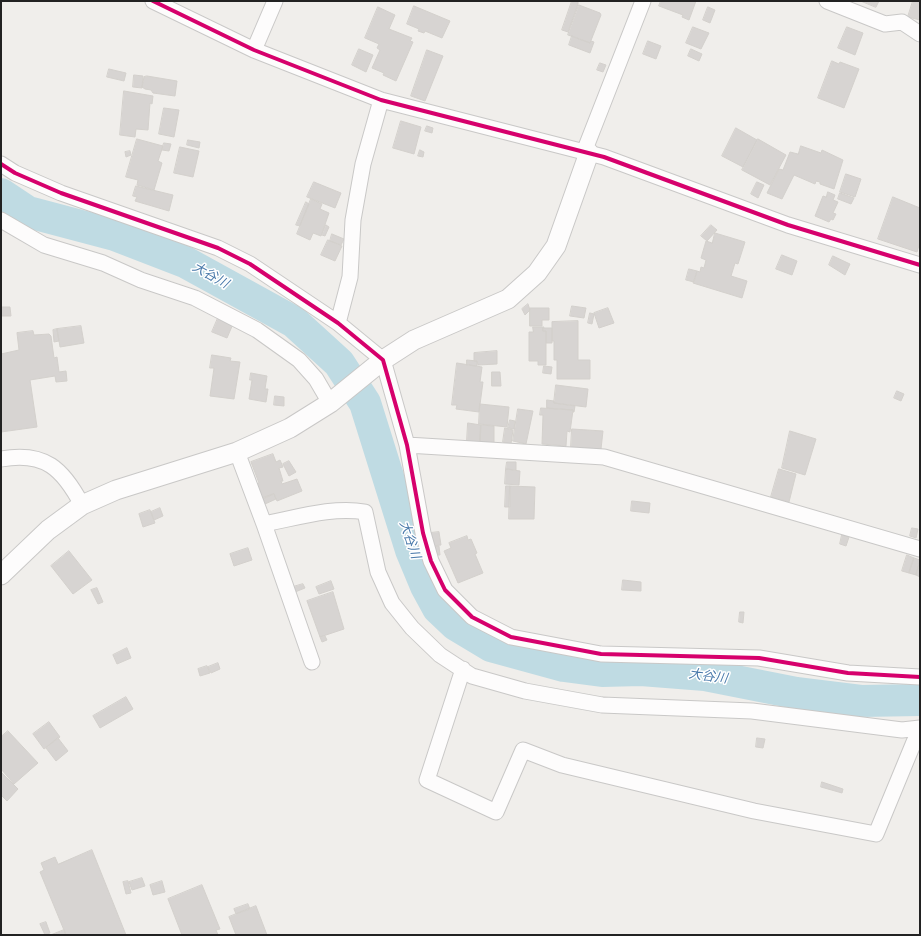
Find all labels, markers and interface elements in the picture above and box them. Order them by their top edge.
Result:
water label: 大谷川 [189,260,231,292]
water label: 大谷川 [395,519,423,561]
water label: 大谷川 [688,667,728,687]

